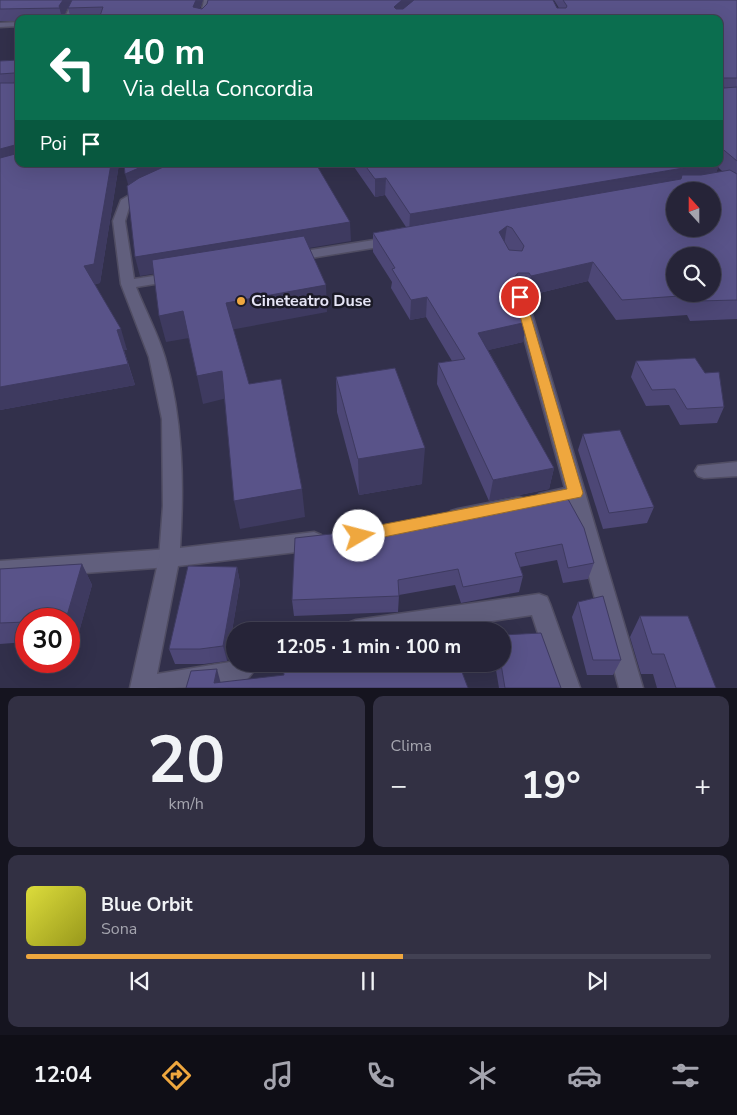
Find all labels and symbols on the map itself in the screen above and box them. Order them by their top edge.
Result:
north arrow [666,182,721,238]
pin [499,276,541,318]
place label: Cineteatro Duse [251,290,372,312]
marker: Cineteatro Duse [235,295,247,307]
position arrow [332,509,384,561]
speed limit sign: 30 [15,608,80,673]

